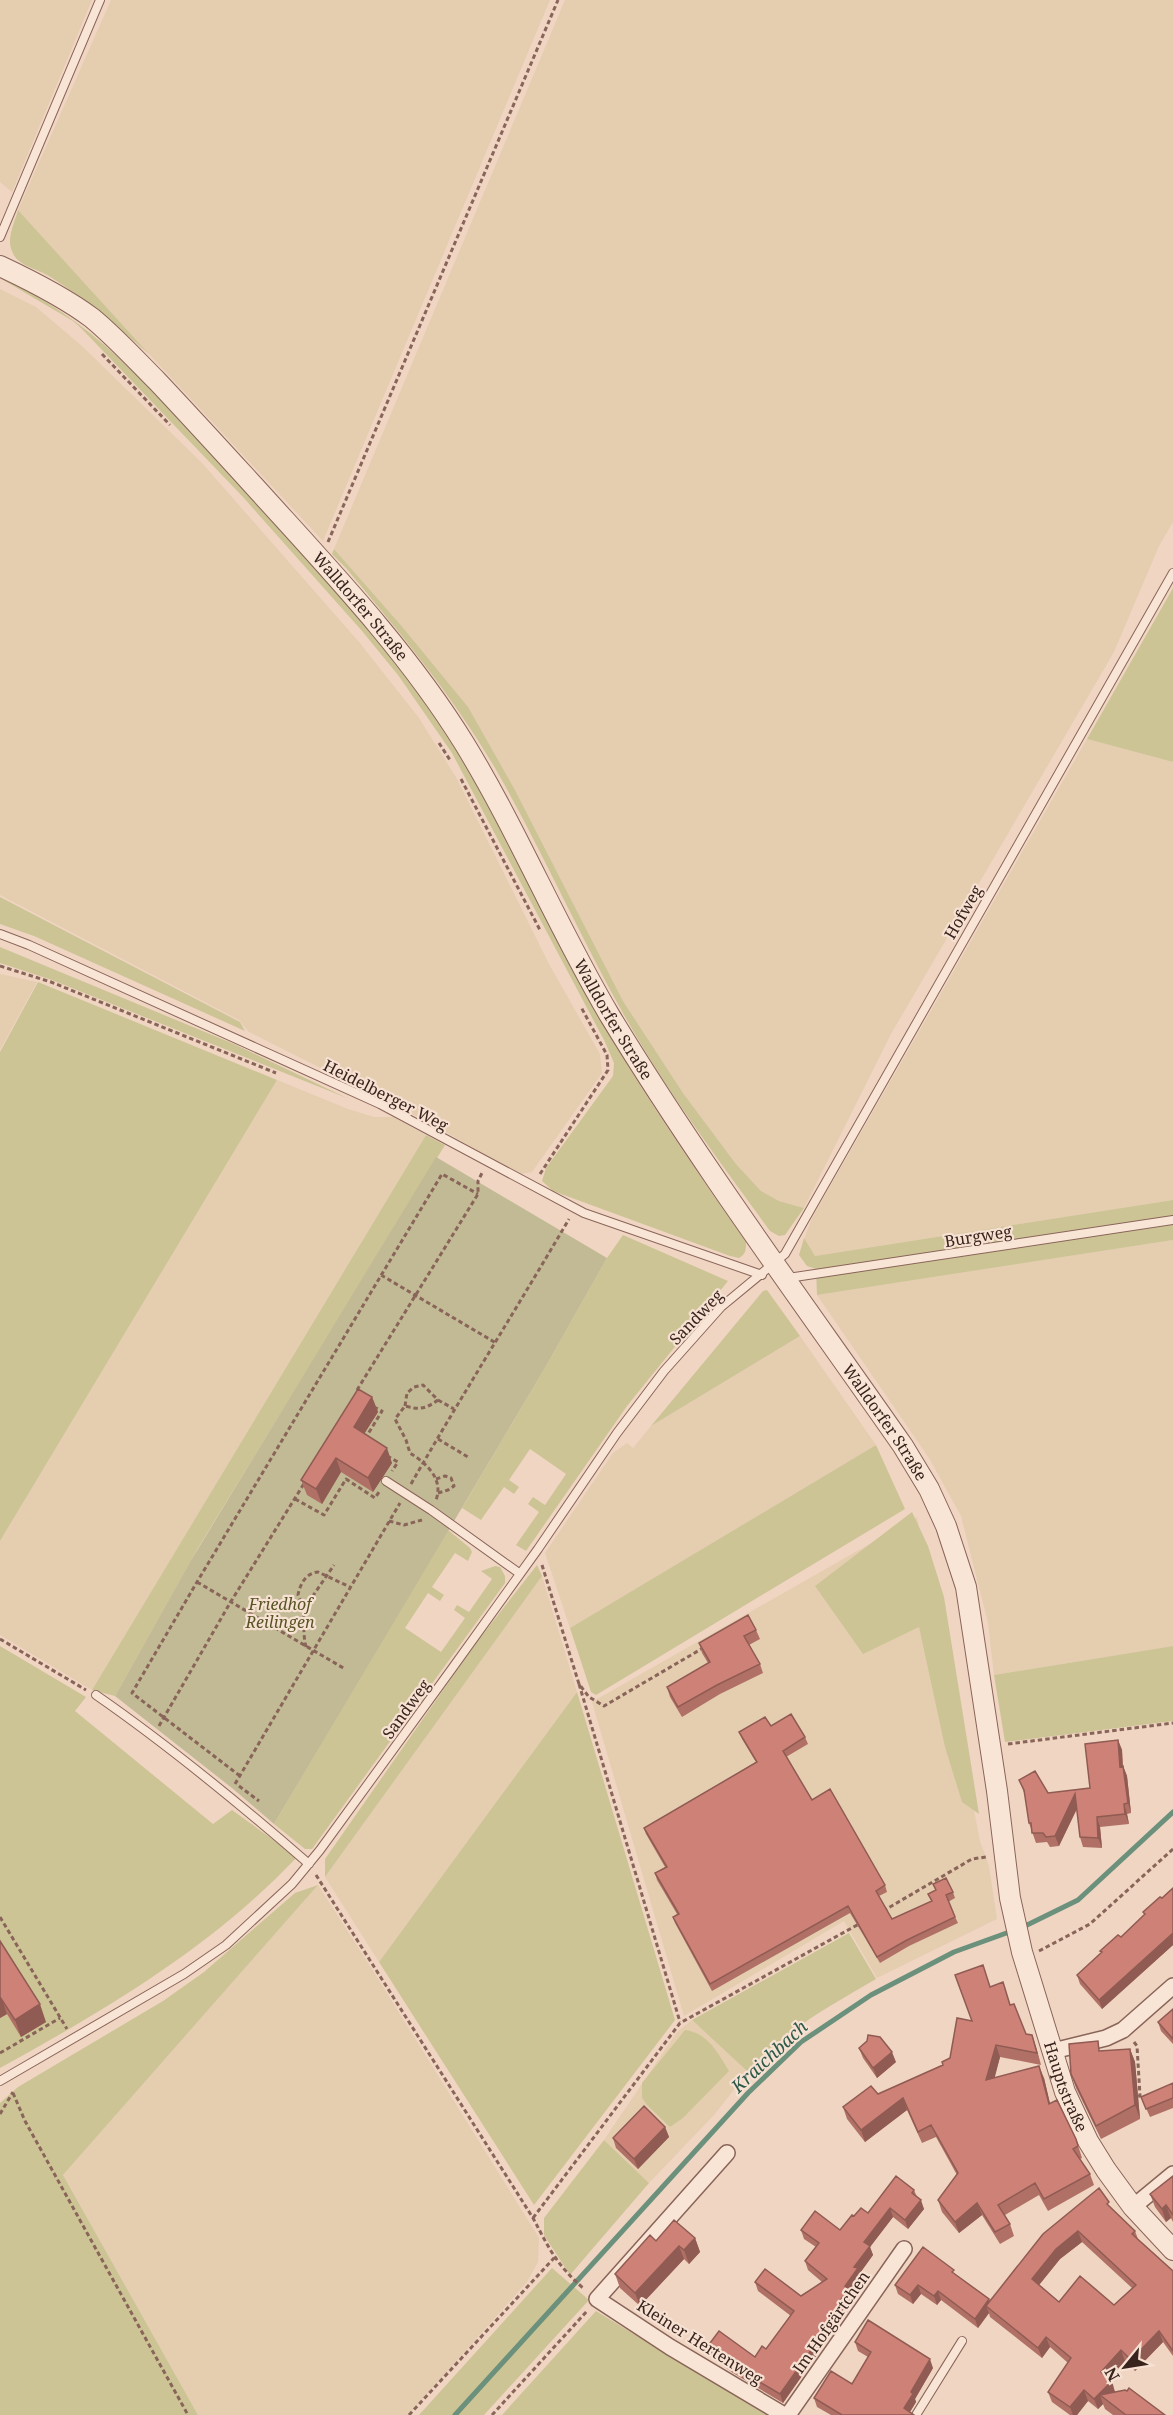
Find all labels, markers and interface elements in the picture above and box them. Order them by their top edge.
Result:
street label: Walldorfer Straße [308,547,413,665]
street label: Hofweg [939,881,987,943]
street label: Walldorfer Straße [569,955,658,1084]
street label: Heidelberger Weg [320,1054,453,1136]
street label: Burgweg [943,1220,1014,1252]
street label: Sandweg [664,1284,728,1349]
street label: Walldorfer Straße [838,1359,932,1485]
park label: Friedhof Reilingen [244,1593,315,1633]
street label: Sandweg [377,1674,435,1743]
water label: Kraichbach [725,2014,813,2098]
street label: Hauptstraße [1039,2038,1093,2135]
street label: Im Hofgärtchen [787,2266,875,2378]
street label: Kleiner Hertenweg [633,2294,767,2390]
north arrow [1095,2337,1155,2397]
text: N [1099,2363,1125,2385]

